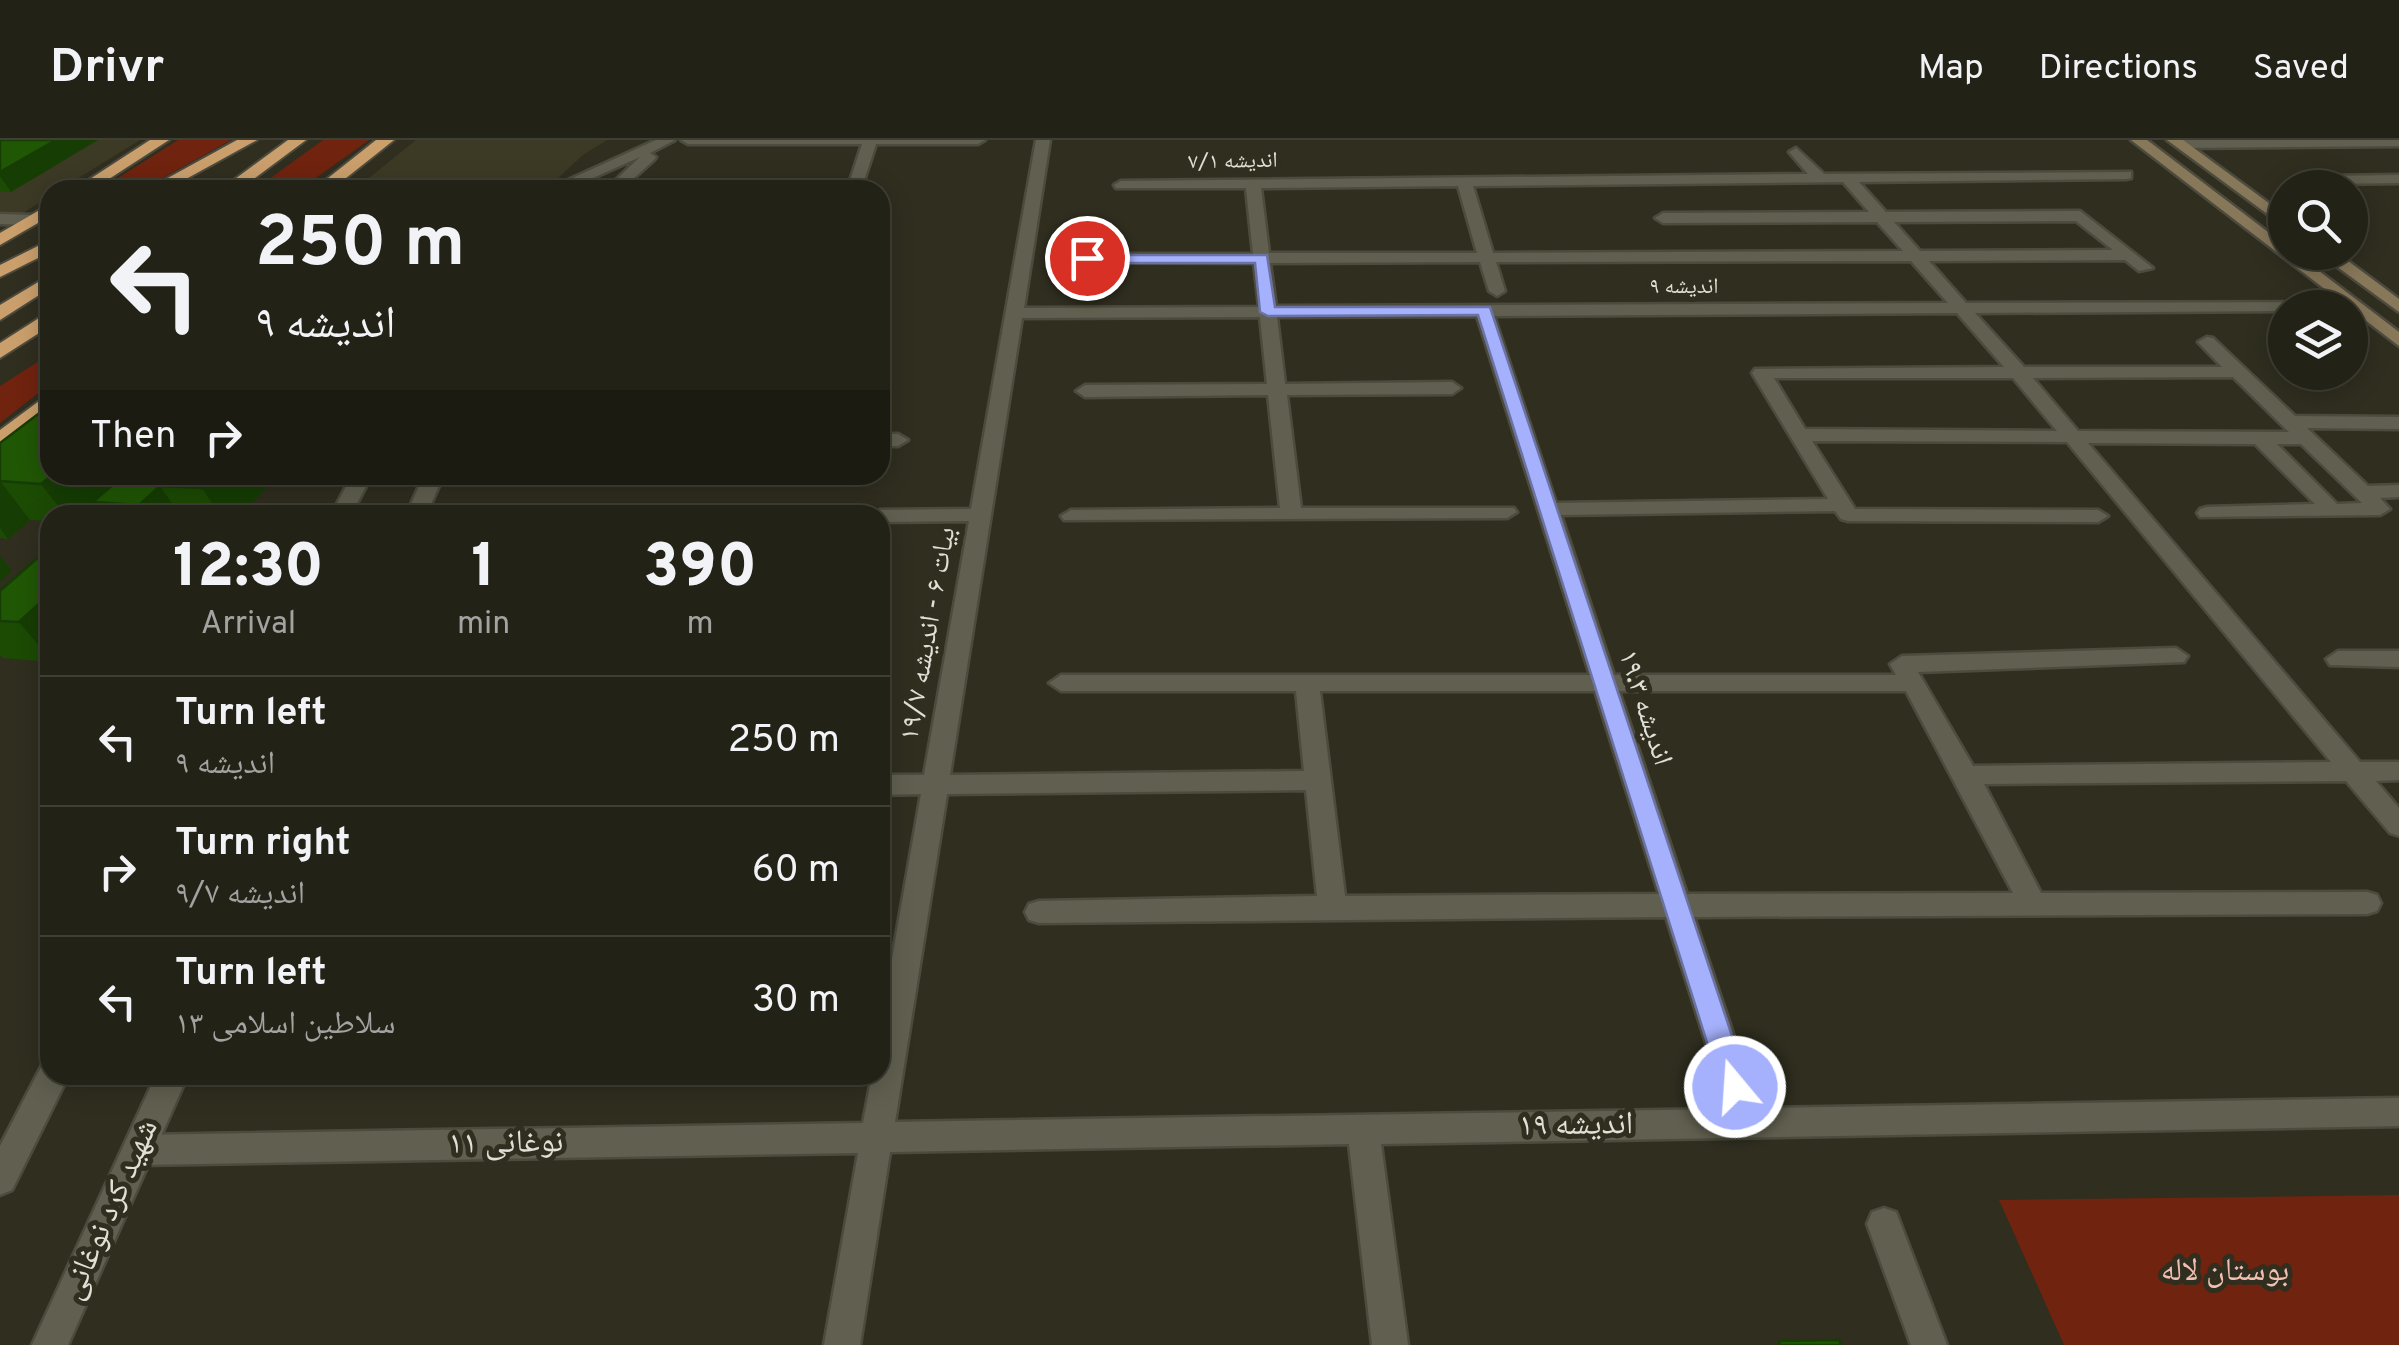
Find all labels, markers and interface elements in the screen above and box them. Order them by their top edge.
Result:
text: Drivr [50,39,164,99]
text: Map [1918,47,1984,91]
text: Directions [2039,47,2198,91]
text: Saved [2253,47,2349,91]
street label: اندیشه ۷/۱ [1188,148,1278,176]
map controls [2268,170,2368,390]
button: search [2268,170,2368,270]
text: 250 m [255,202,465,291]
pin [1045,216,1130,301]
icon: left [90,220,220,350]
icon: arrive [1060,231,1115,286]
street label: اندیشه ۹ [1650,274,1718,301]
button: layers [2268,290,2368,390]
text: اندیشه ۹ [255,297,396,354]
icon: right [196,410,251,465]
text: Then [90,413,176,462]
street label: بیات ۶ - اندیشه ۱۹/۷ [892,524,966,744]
text: 12:30 [173,532,324,608]
text: 1 [471,532,496,608]
text: 390 [643,532,757,608]
text: Arrival [201,605,296,645]
text: min [457,605,510,645]
text: m [687,605,714,645]
street label: اندیشه ۱۹.۳ [1608,646,1680,770]
text: Turn left [175,690,327,739]
icon: left [90,714,145,769]
text: 250 m [728,717,840,766]
text: اندیشه ۹ [175,745,275,785]
text: Turn right [175,820,350,869]
icon: right [90,844,145,899]
text: 60 m [752,847,840,896]
text: اندیشه ۹/۷ [175,875,305,915]
text: Turn left [175,950,327,999]
icon: left [90,974,145,1029]
text: 30 m [752,977,840,1026]
text: سلاطین اسلامی ۱۳ [175,1005,396,1045]
position arrow [1683,1035,1787,1139]
street label: اندیشه ۱۹ [1518,1105,1634,1147]
street label: شهید کرد نوغانی [53,1114,169,1306]
street label: نوغانی ۱۱ [448,1123,564,1165]
park label: بوستان لاله [2161,1252,2289,1292]

